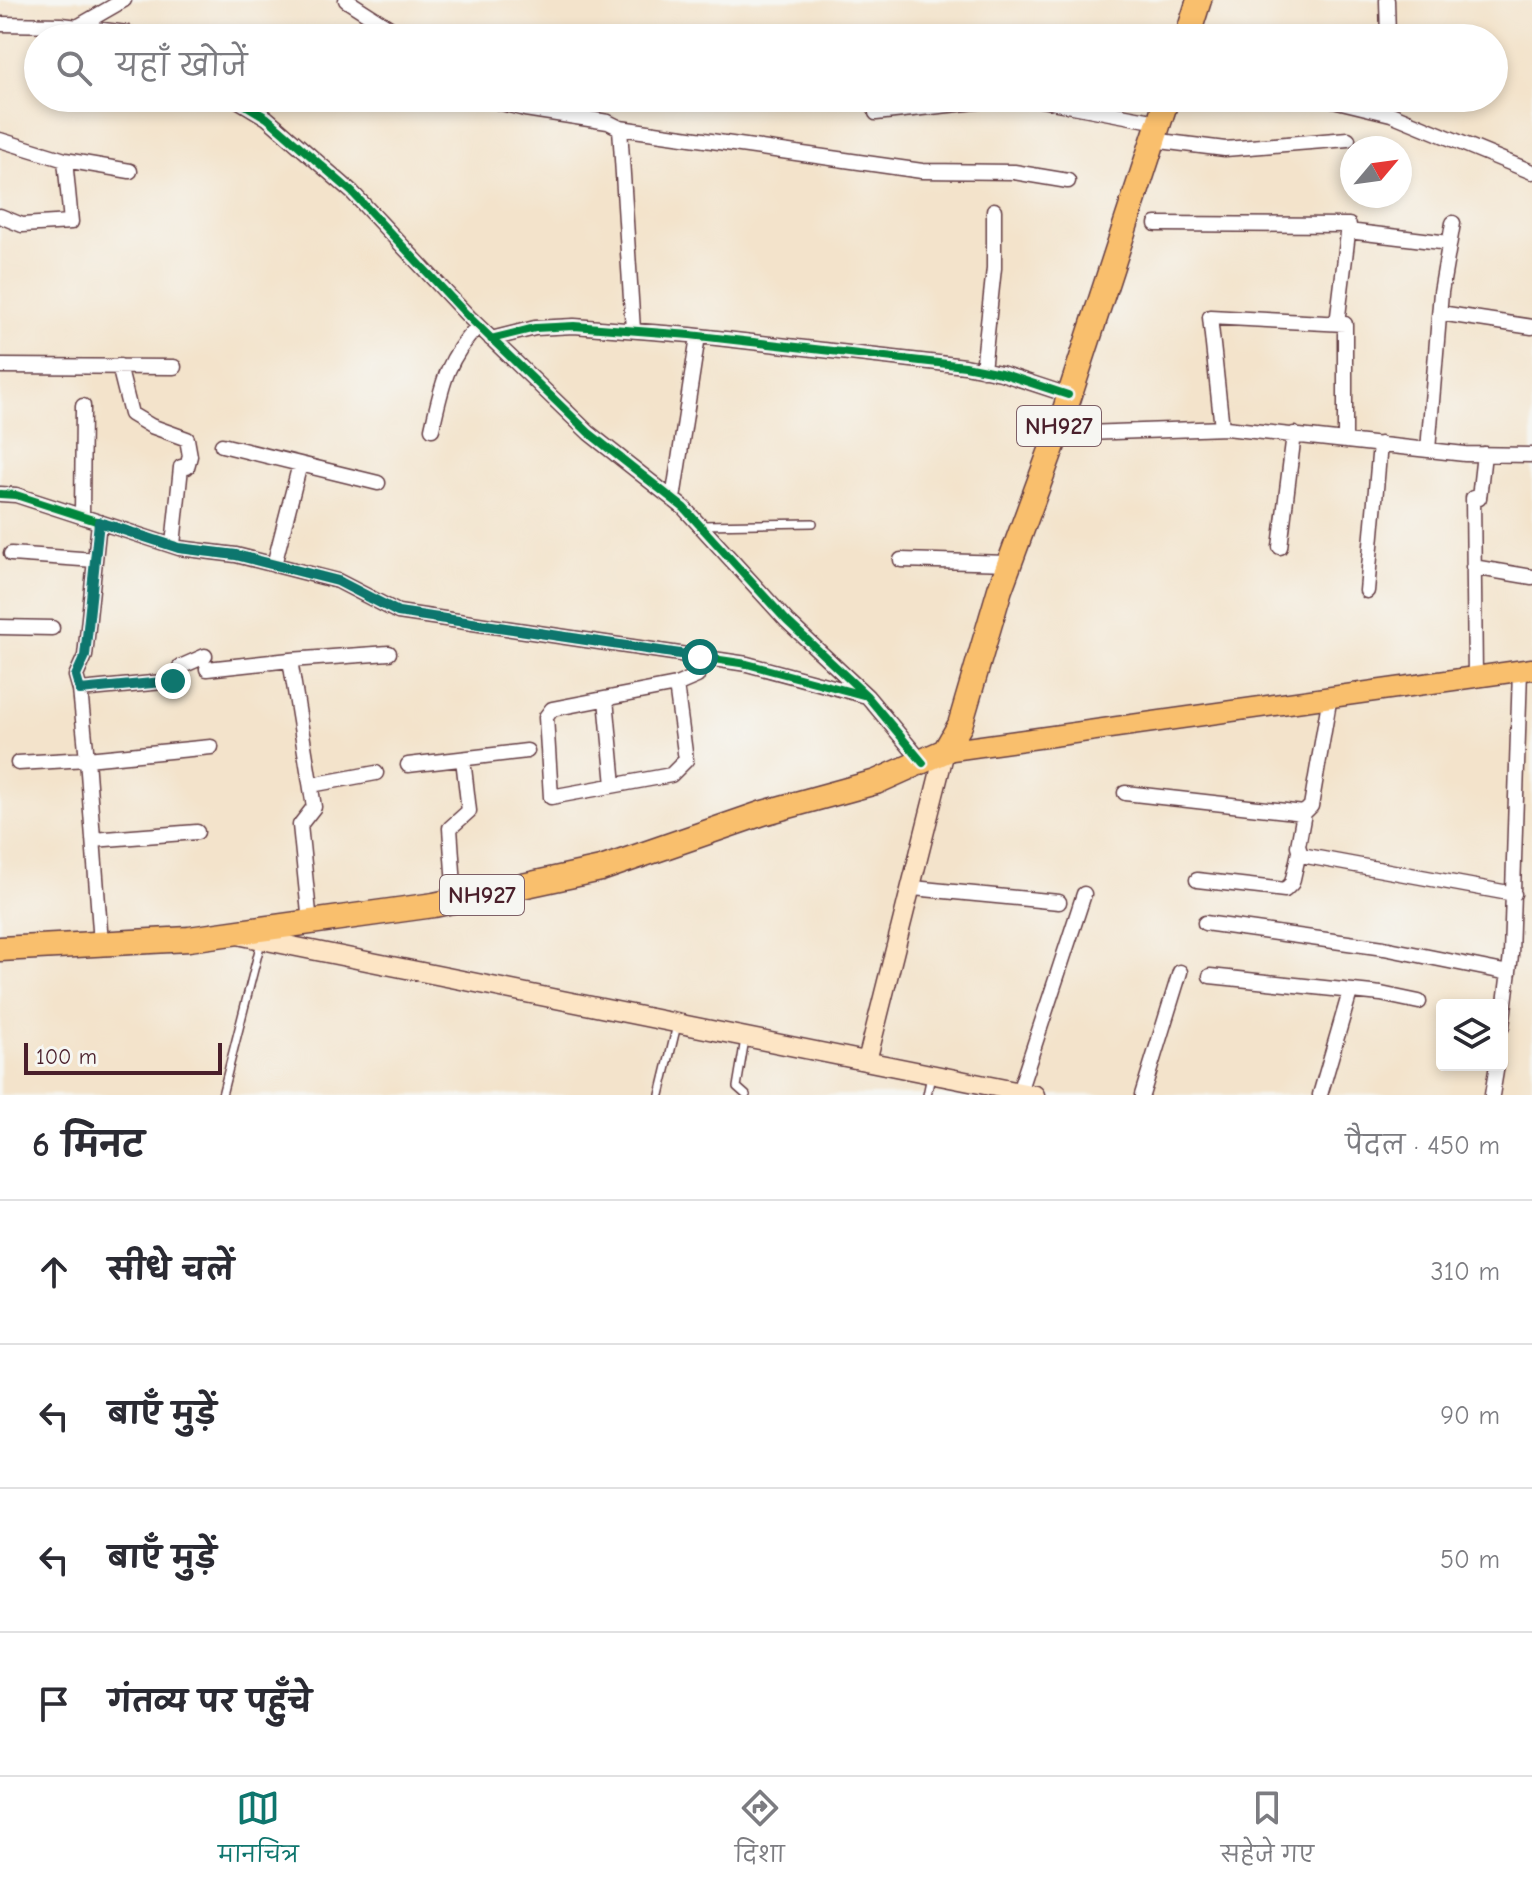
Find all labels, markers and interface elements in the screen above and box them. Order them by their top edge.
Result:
search box [24,24,1508,112]
icon: search [52,46,96,90]
text: यहाँ खोजें [116,49,247,84]
north arrow [1340,136,1412,208]
road number: NH927 [1017,406,1101,446]
route start [682,639,718,675]
route end [155,663,191,699]
road number: NH927 [440,875,524,915]
map controls [1436,999,1508,1071]
button: layers [1436,999,1508,1071]
scale bar [24,1039,222,1075]
text: 100 m [36,1044,97,1070]
text: 6 मिनट [32,1125,144,1165]
text: पैदल · 450 m [1345,1131,1500,1161]
icon: ahead [32,1250,76,1294]
text: सीधे चलें [108,1253,234,1288]
text: 310 m [1431,1257,1500,1287]
icon: left [32,1394,76,1438]
text: बाएँ मुड़ें [108,1397,216,1432]
text: 90 m [1440,1401,1500,1431]
icon: left [32,1538,76,1582]
text: बाएँ मुड़ें [108,1541,216,1576]
text: 50 m [1440,1545,1500,1575]
icon: arrive [32,1682,76,1726]
text: गंतव्य पर पहुँचे [108,1685,312,1720]
tab: मानचित्र [218,1786,299,1879]
tab: दिशा [735,1786,785,1879]
tab: सहेजे गए [1221,1786,1314,1879]

